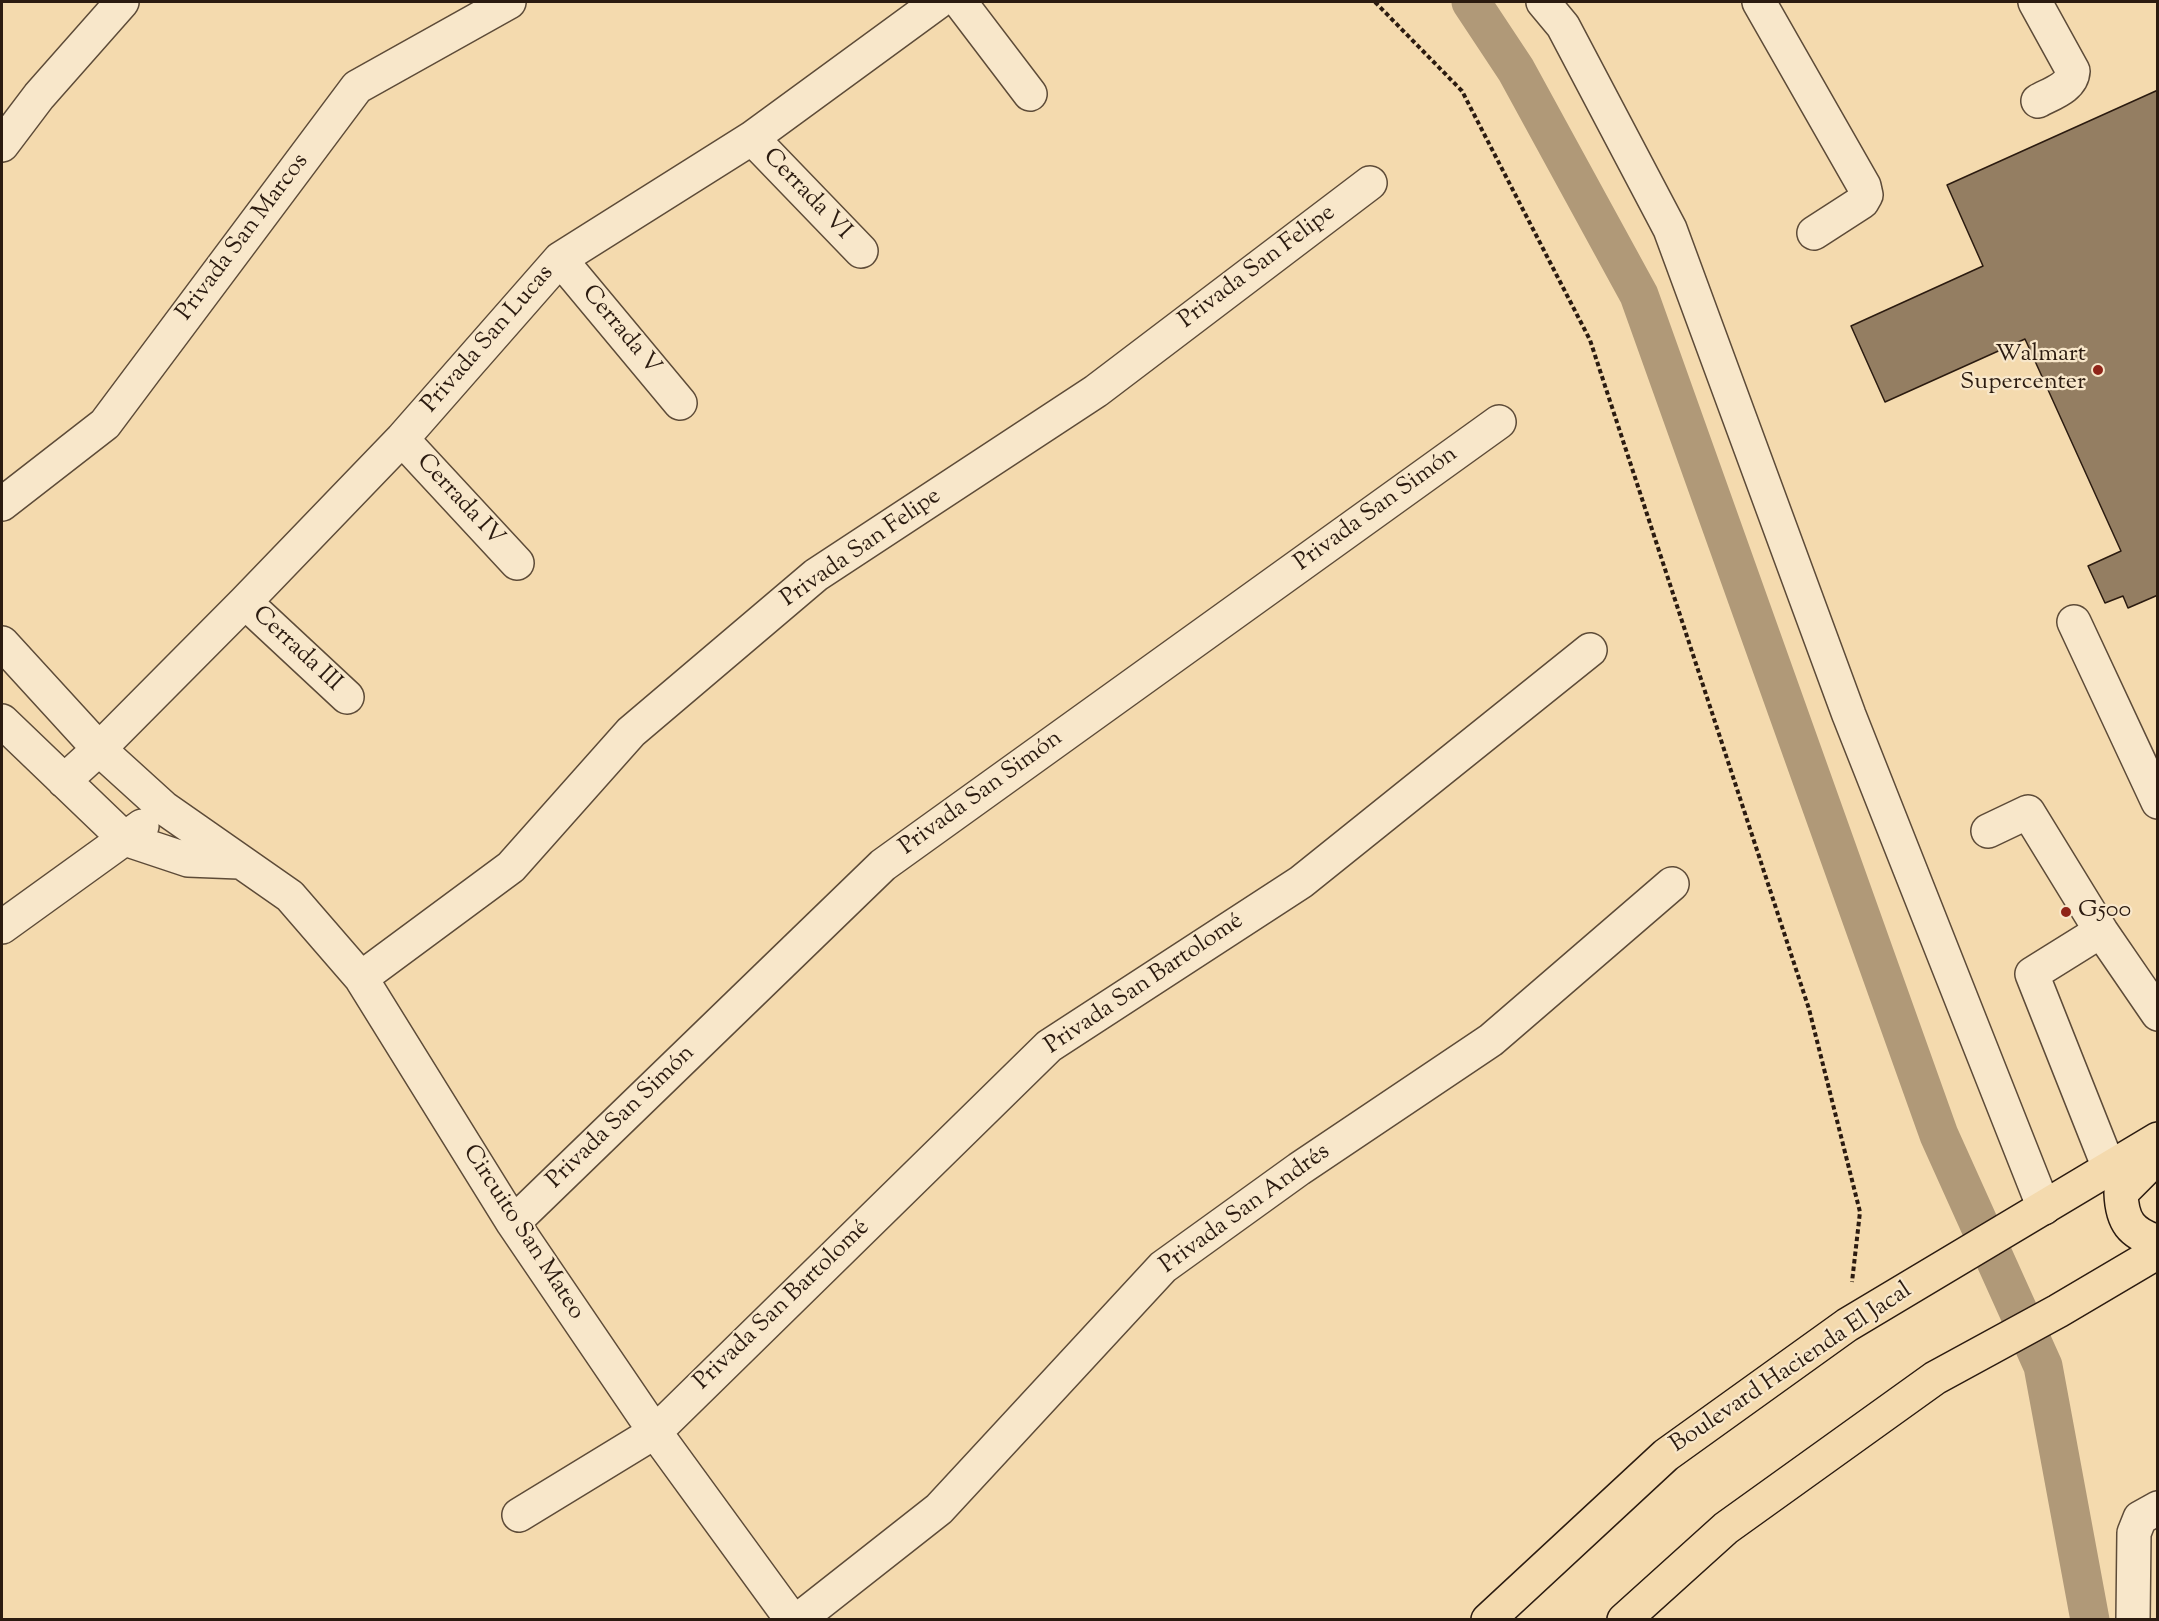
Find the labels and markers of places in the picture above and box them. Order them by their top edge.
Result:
place label: Walmart Supercenter [1960,342,2086,398]
marker: Walmart Supercenter [2091,363,2105,377]
place label: G500 [2078,898,2131,926]
marker: G500 [2059,905,2073,919]

